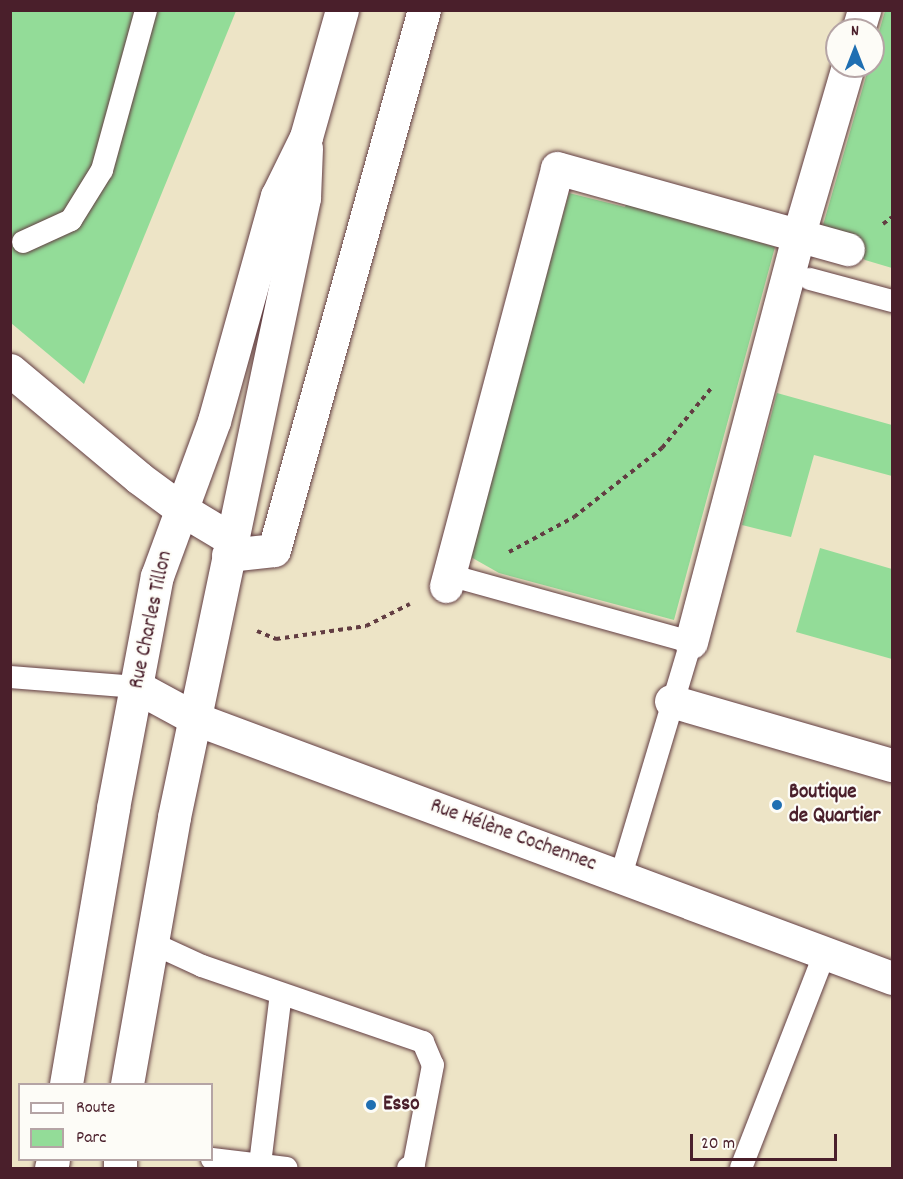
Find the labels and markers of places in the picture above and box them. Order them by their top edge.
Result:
place label: Boutique de Quartier [789,780,880,830]
marker: Boutique de Quartier [770,798,784,812]
place label: Esso [383,1092,420,1118]
marker: Esso [364,1098,378,1112]

